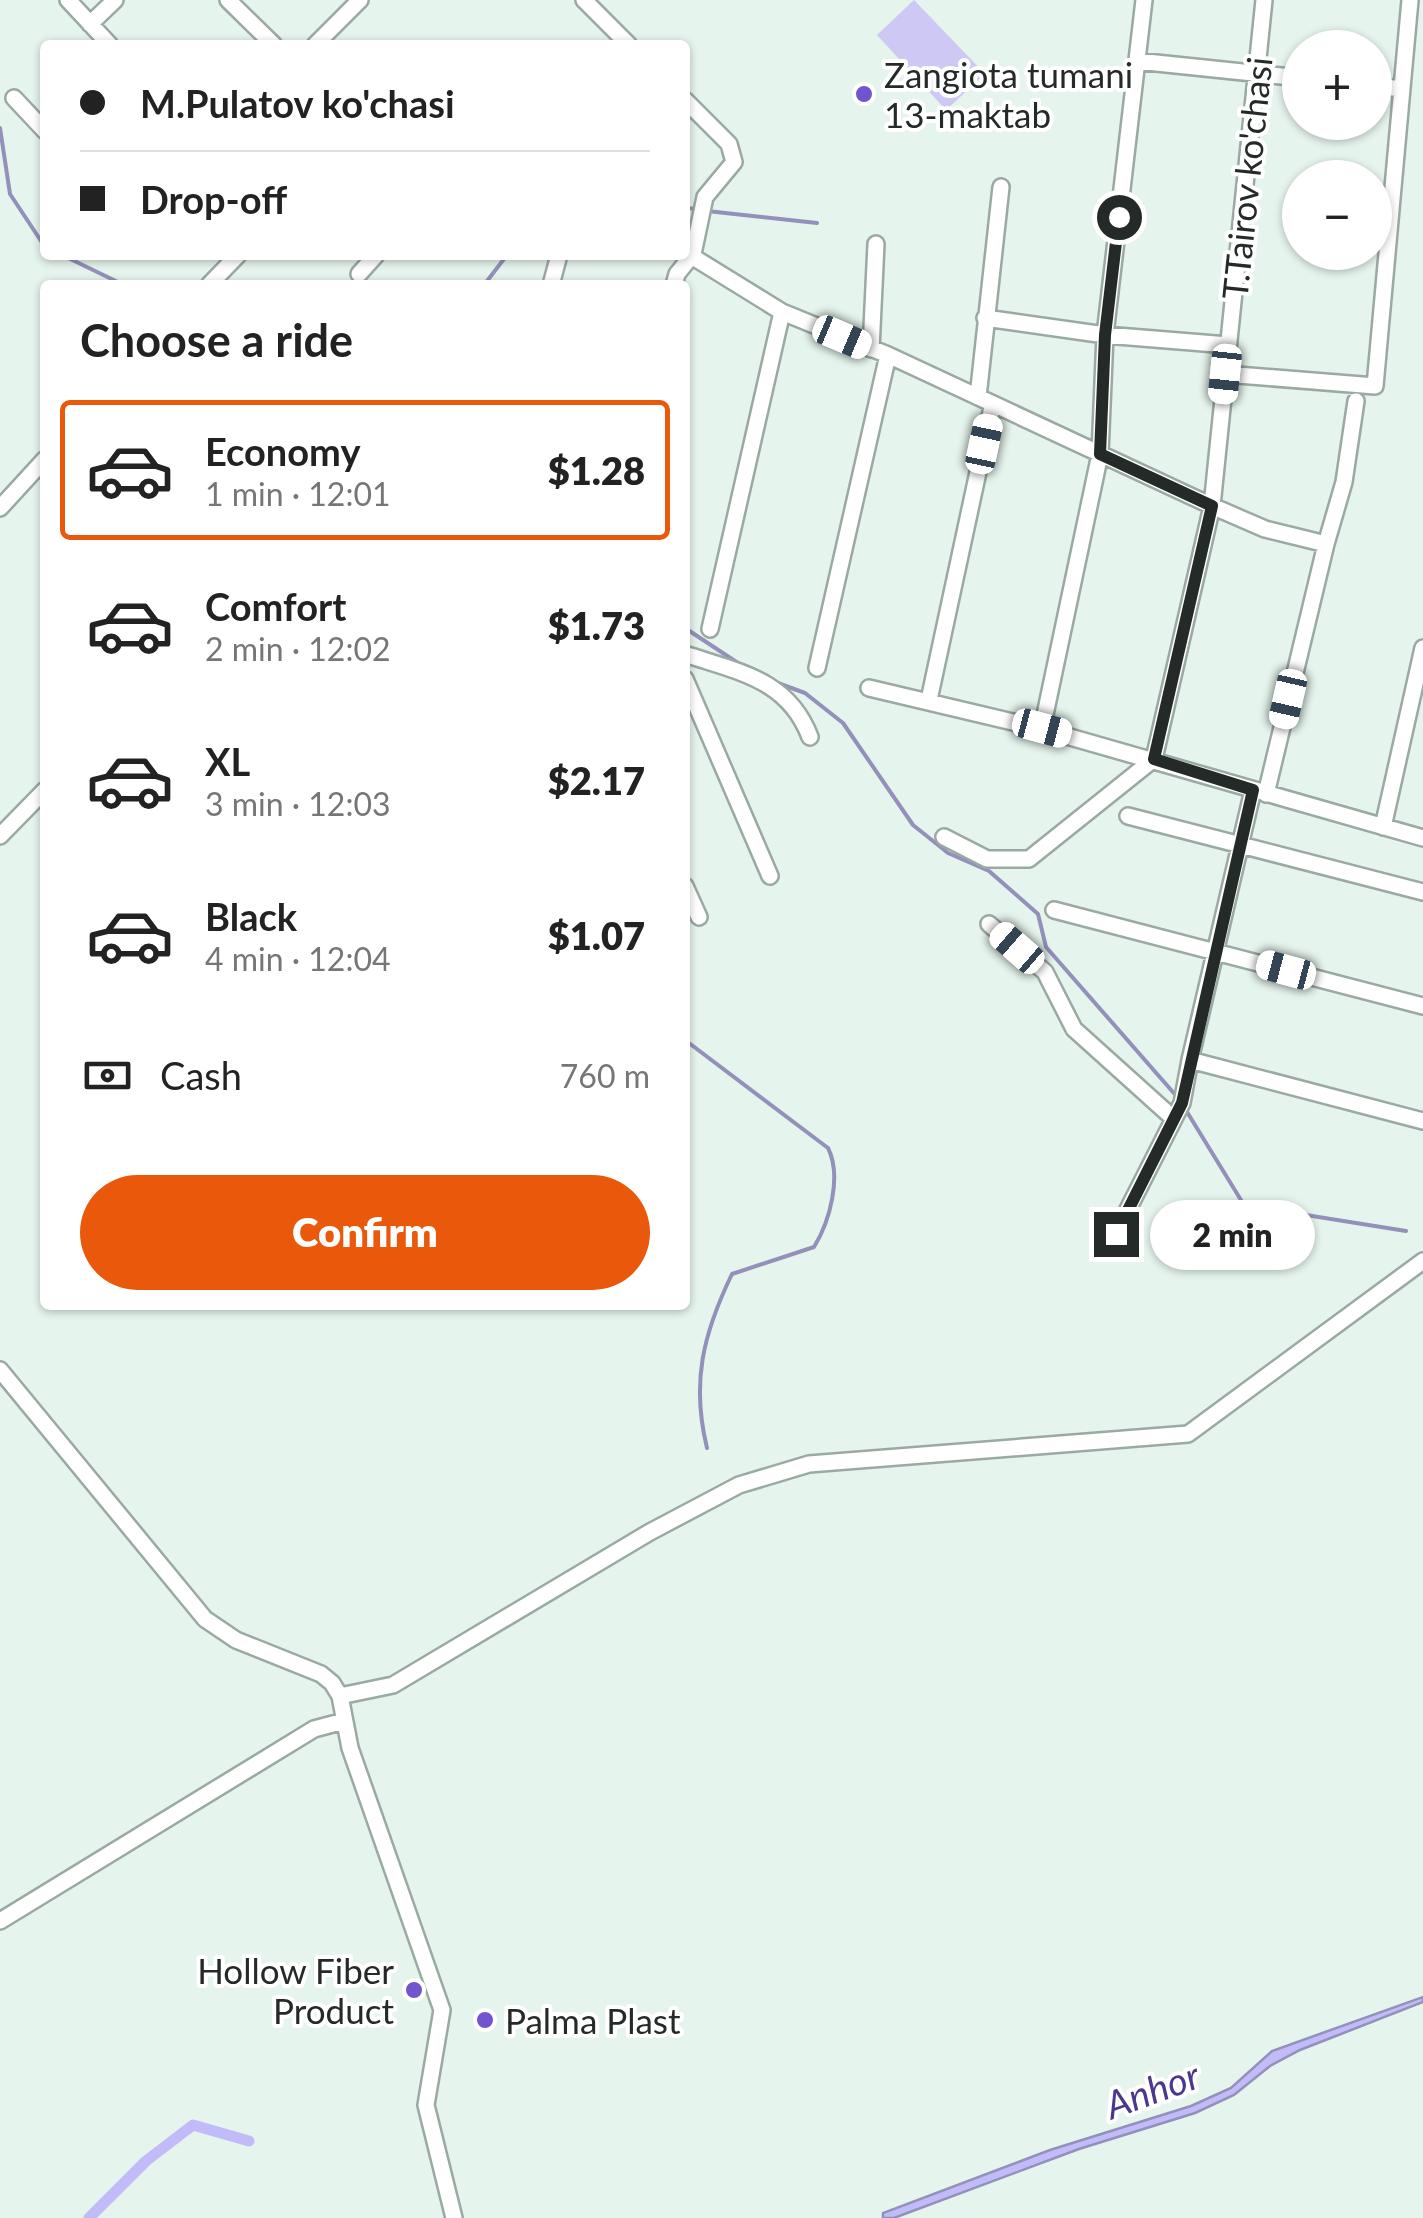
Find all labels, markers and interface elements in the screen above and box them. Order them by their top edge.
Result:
map controls [1282,30,1392,270]
button: + [1282,30,1392,140]
place label: Zangiota tumani 13-maktab [884,53,1133,135]
street label: T.Tairov ko'chasi [1212,55,1280,301]
text: M.Pulatov ko'chasi [140,80,455,126]
marker: Zangiota tumani 13-maktab [853,83,875,105]
button: − [1282,160,1392,270]
text: Drop-off [140,176,287,222]
route start [1097,195,1142,240]
car [809,311,875,363]
text: Choose a ride [80,313,353,367]
car [1207,343,1243,405]
car [963,412,1005,476]
icon: car [85,425,175,515]
text: Economy [205,428,360,474]
text: $1.28 [548,447,645,493]
text: 1 min · 12:01 [205,474,391,513]
icon: car [85,580,175,670]
text: Comfort [205,583,346,629]
text: $1.73 [548,602,645,648]
text: 2 min · 12:02 [205,629,391,668]
car [1267,666,1309,732]
car [1009,706,1075,750]
icon: car [85,735,175,825]
text: XL [205,738,250,784]
text: $2.17 [548,757,645,803]
text: 3 min · 12:03 [205,784,391,823]
icon: car [85,890,175,980]
text: Black [205,893,297,939]
text: $1.07 [548,912,645,958]
car [985,917,1049,979]
text: 4 min · 12:04 [205,939,391,978]
car [1253,948,1319,992]
icon: cash [80,1048,135,1103]
text: Cash [160,1052,242,1098]
text: 760 m [560,1056,650,1095]
button: Confirm [80,1175,650,1290]
callout: 2 min [1151,1199,1316,1269]
route end [1094,1212,1139,1257]
text: 2 min [1193,1215,1272,1254]
place label: Hollow Fiber Product [197,1949,394,2031]
marker: Hollow Fiber Product [403,1979,425,2001]
place label: Palma Plast [505,1999,681,2041]
marker: Palma Plast [474,2009,496,2031]
water label: Anhor [1097,2050,1206,2128]

